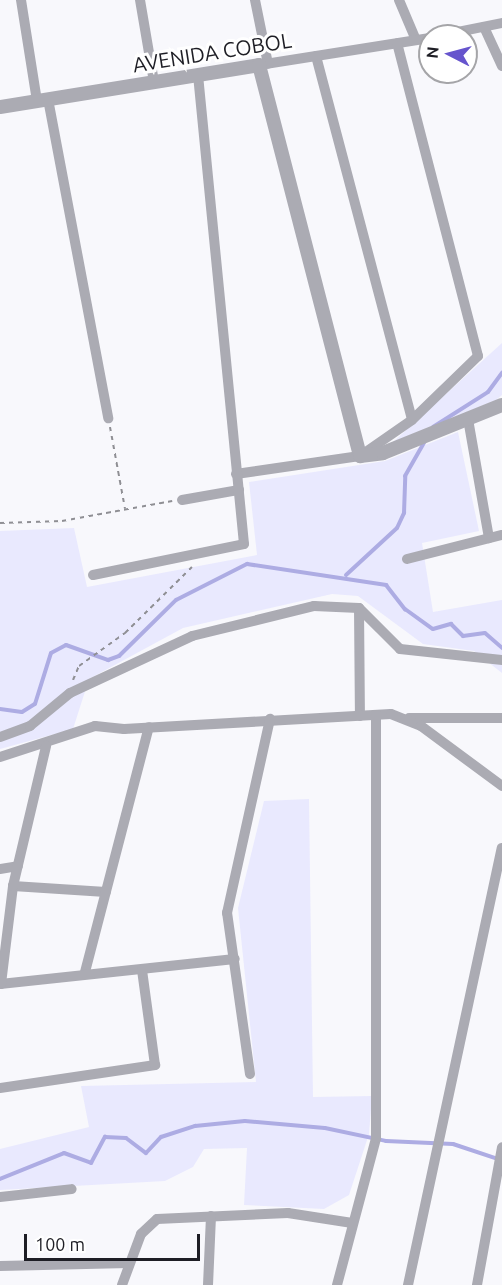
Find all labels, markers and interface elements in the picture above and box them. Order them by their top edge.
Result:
north arrow [418,24,478,84]
street label: AVENIDA COBOL [131,27,293,77]
text: N [423,45,442,59]
scale bar [27,1222,202,1260]
text: 100 m [35,1234,85,1254]

